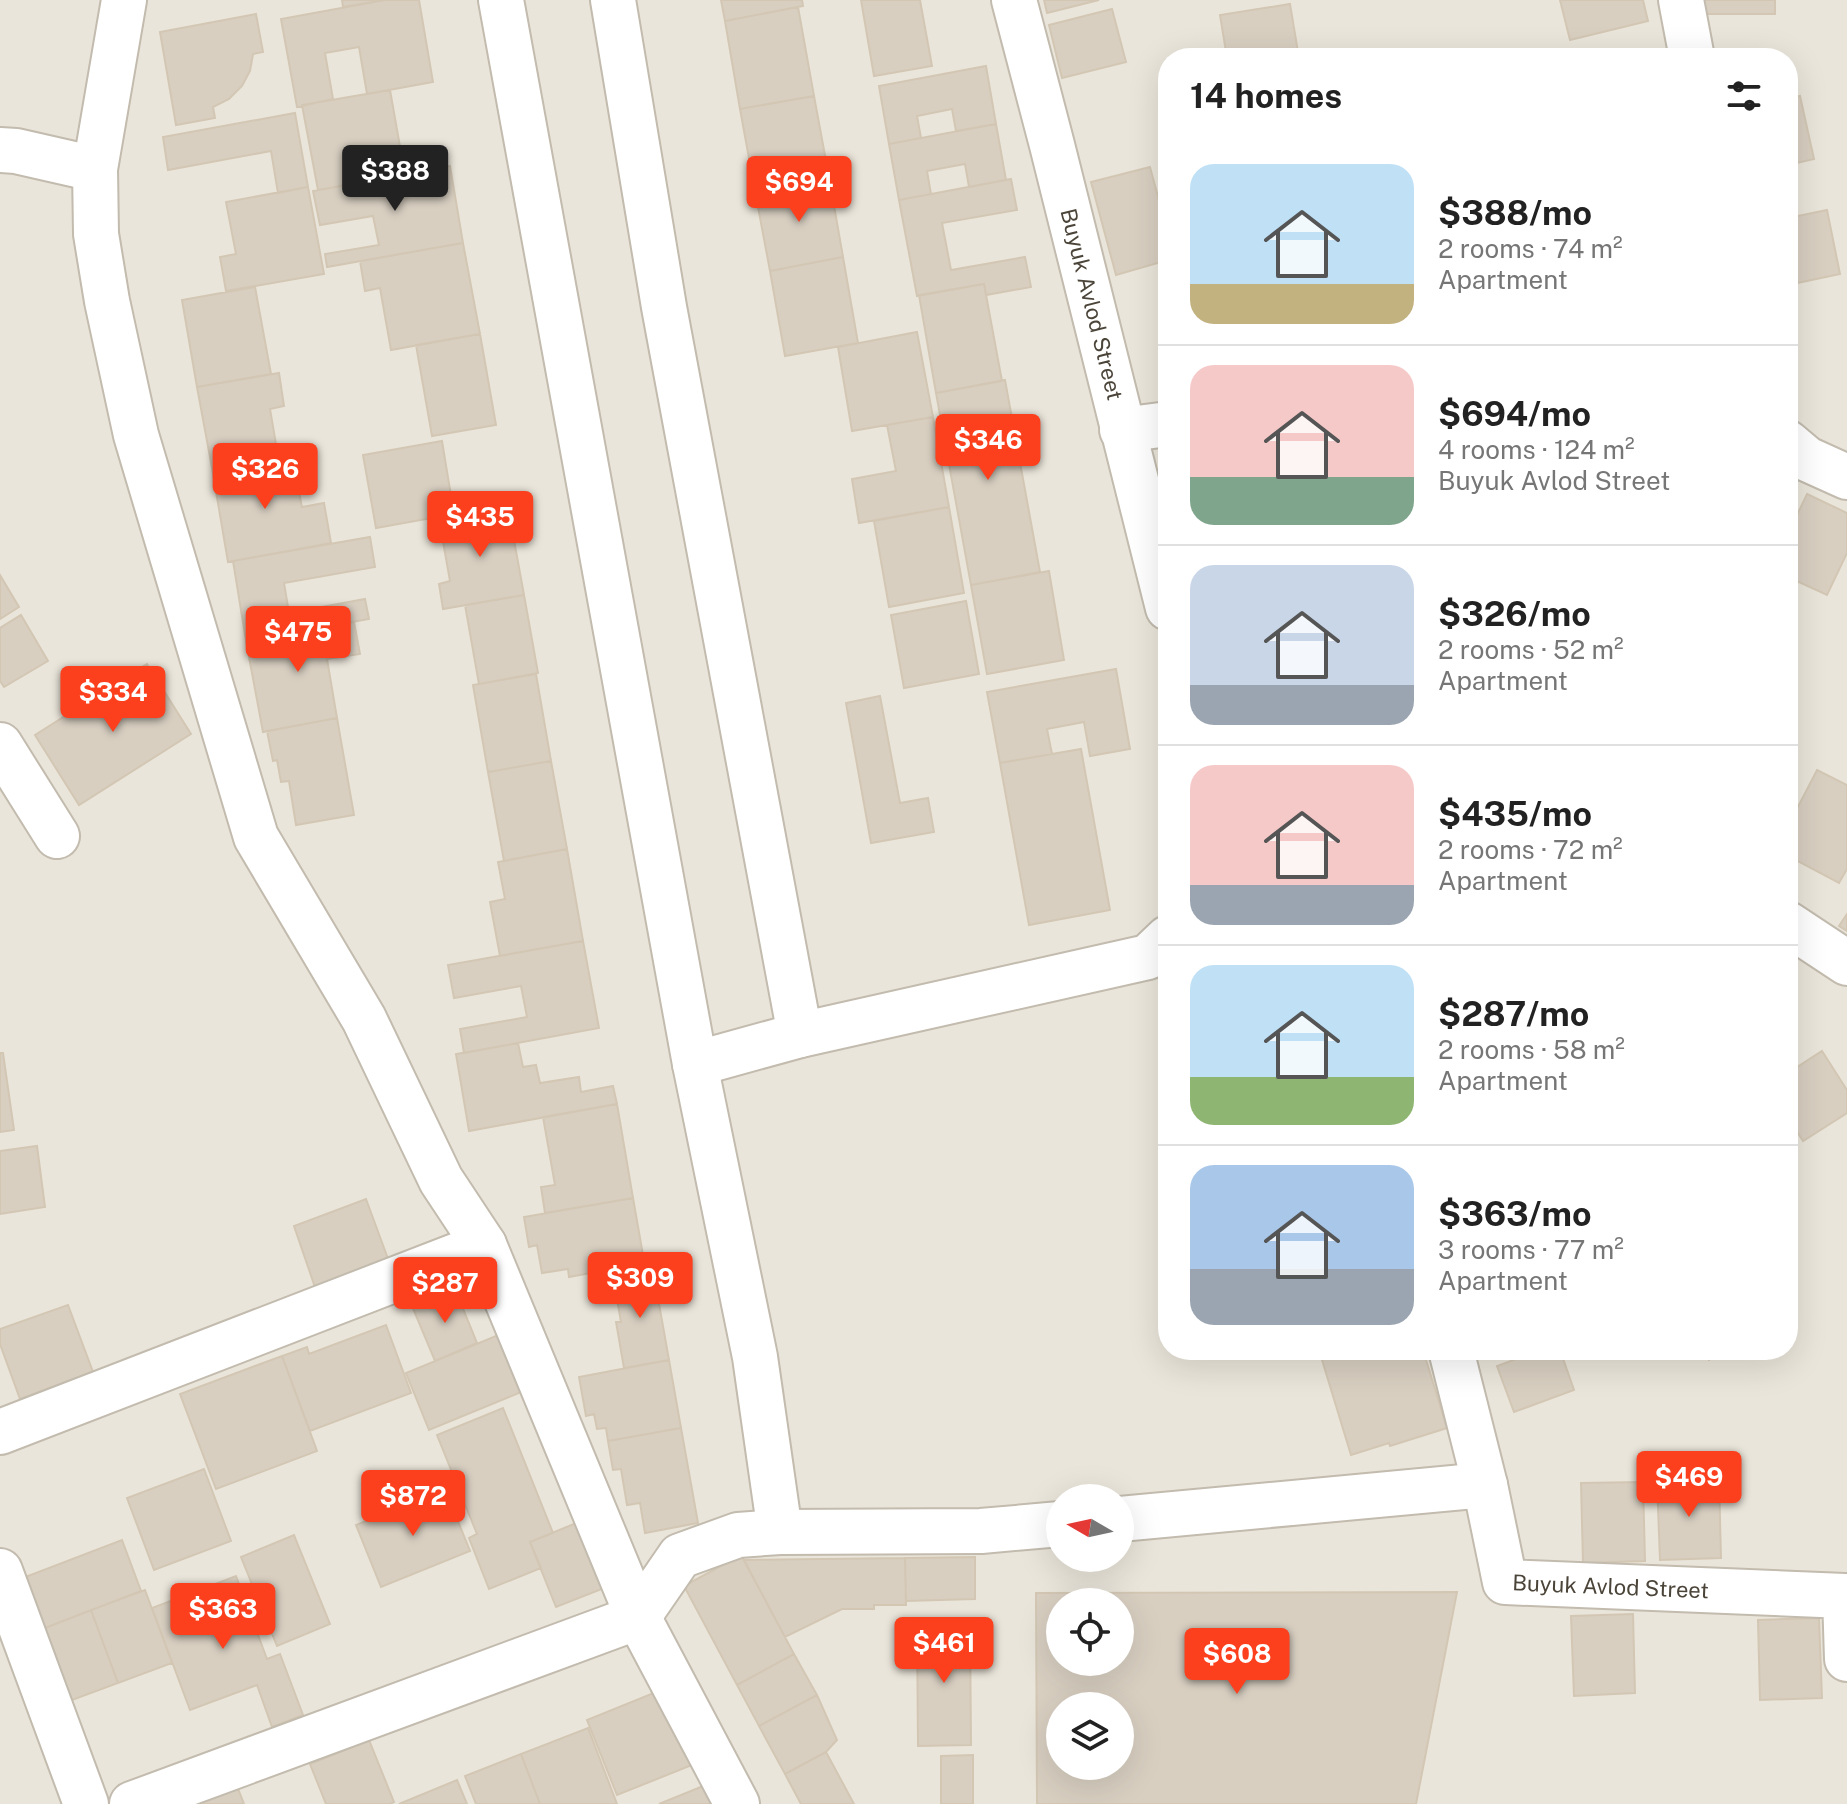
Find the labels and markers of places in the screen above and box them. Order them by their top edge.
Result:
pin: $388 [348,145,442,213]
pin: $694 [752,156,846,224]
pin: $346 [941,414,1035,482]
pin: $326 [218,443,312,511]
pin: $435 [433,491,527,559]
pin: $475 [251,606,345,674]
pin: $334 [66,666,160,734]
pin: $309 [593,1252,687,1320]
pin: $287 [398,1257,492,1325]
pin: $469 [1642,1451,1736,1519]
pin: $872 [366,1470,460,1538]
pin: $363 [176,1583,270,1651]
pin: $461 [897,1617,991,1685]
pin: $608 [1190,1628,1284,1696]

